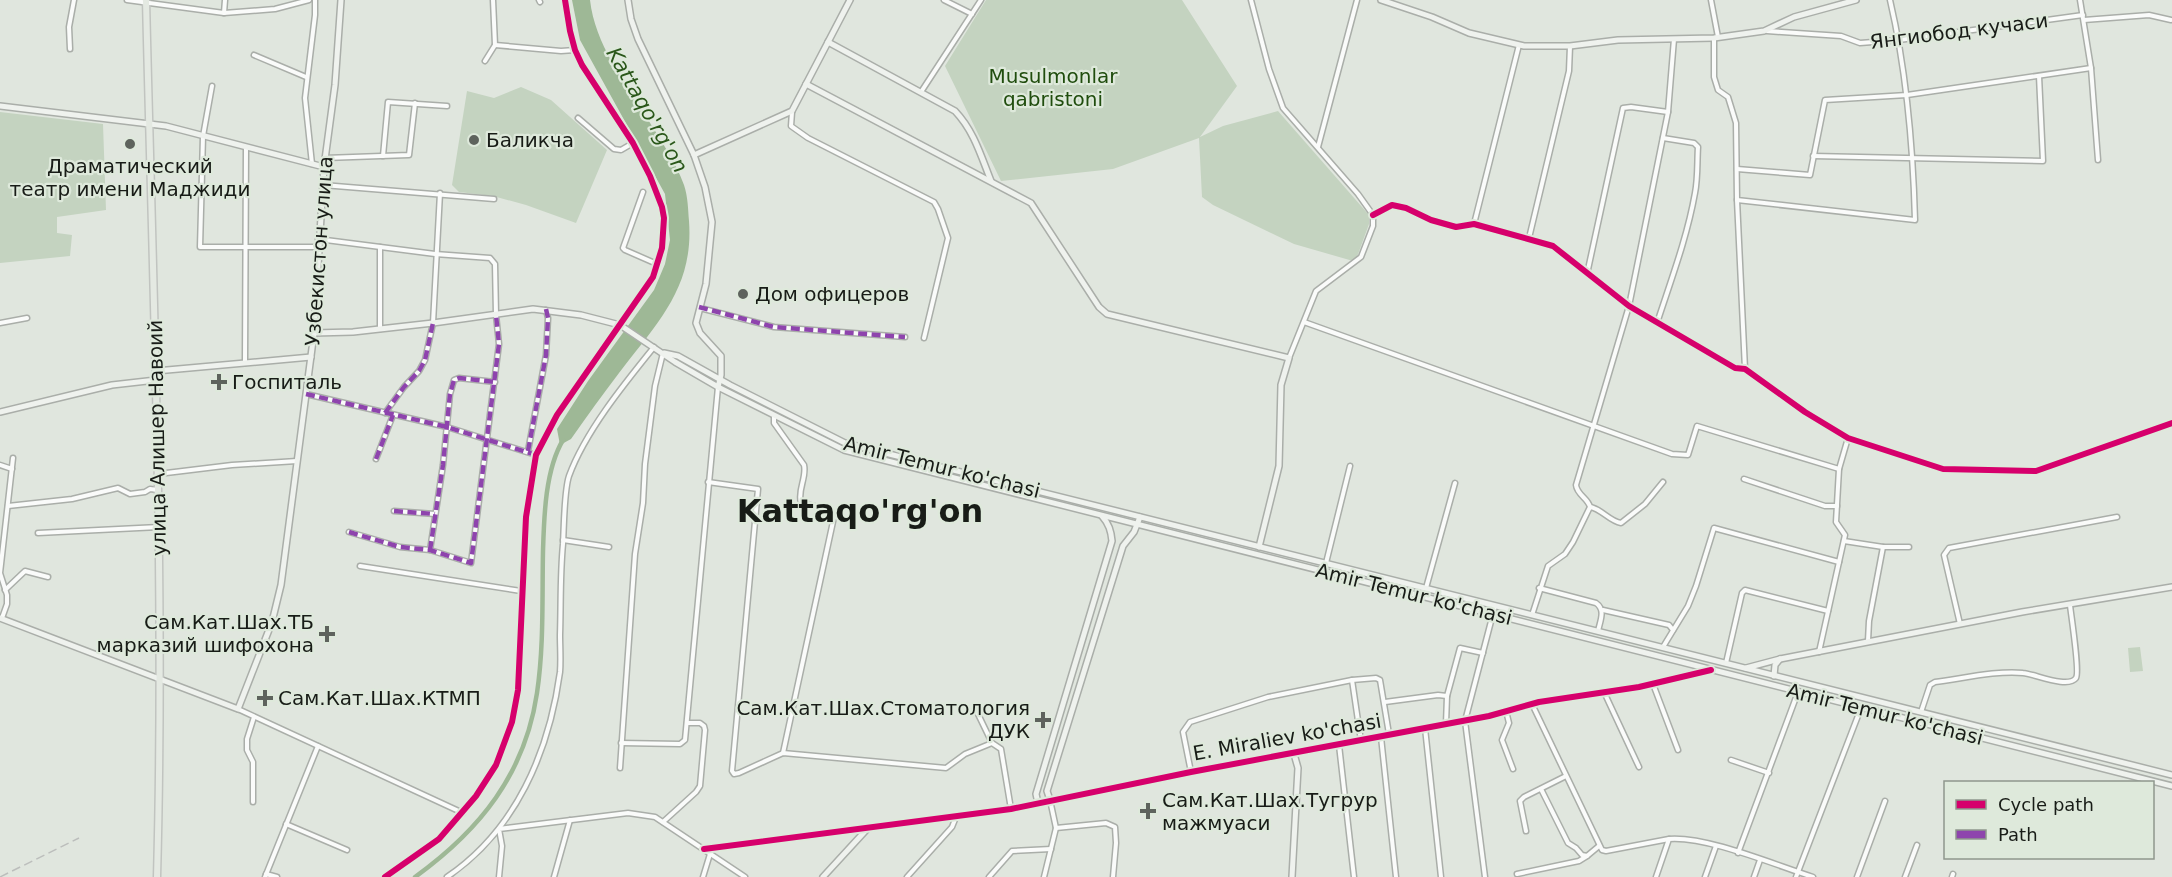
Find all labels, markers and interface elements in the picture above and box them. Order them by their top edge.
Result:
street label: Янгиобод кучаси [1868,8,2050,54]
water label: Kattaqo'rg'on [601,43,693,177]
park label: Musulmonlar qabristoni [988,64,1118,111]
place label: Баликча [486,128,574,152]
marker: Баликча [467,133,481,147]
marker: Драматический театр имени Маджиди [123,137,137,151]
place label: Драматический театр имени Маджиди [10,154,250,201]
street label: Узбекистон улица [300,155,338,347]
place label: Дом офицеров [755,282,909,306]
marker: Дом офицеров [736,287,750,301]
street label: улица Алишер Навоий [143,320,171,556]
place label: Госпиталь [232,370,342,394]
marker: Госпиталь [210,373,228,391]
street label: Amir Temur ko'chasi [841,431,1043,503]
district label: Kattaqo'rg'on [737,492,983,530]
street label: Amir Temur ko'chasi [1313,558,1515,630]
place label: Сам.Кат.Шах.ТБ марказий шифохона [97,610,314,657]
marker: Сам.Кат.Шах.ТБ марказий шифохона [318,625,336,643]
street label: Amir Temur ko'chasi [1784,678,1986,750]
place label: Сам.Кат.Шах.КТМП [278,686,481,710]
marker: Сам.Кат.Шах.КТМП [256,689,274,707]
place label: Сам.Кат.Шах.Стоматология ДУК [736,696,1030,743]
street label: E. Miraliev ko'chasi [1191,709,1383,765]
marker: Сам.Кат.Шах.Стоматология ДУК [1034,711,1052,729]
legend [1944,781,2154,859]
place label: Сам.Кат.Шах.Тугрур мажмуаси [1162,788,1378,835]
text: Cycle path [1998,794,2094,815]
marker: Сам.Кат.Шах.Тугрур мажмуаси [1139,802,1157,820]
text: Path [1998,824,2038,845]

